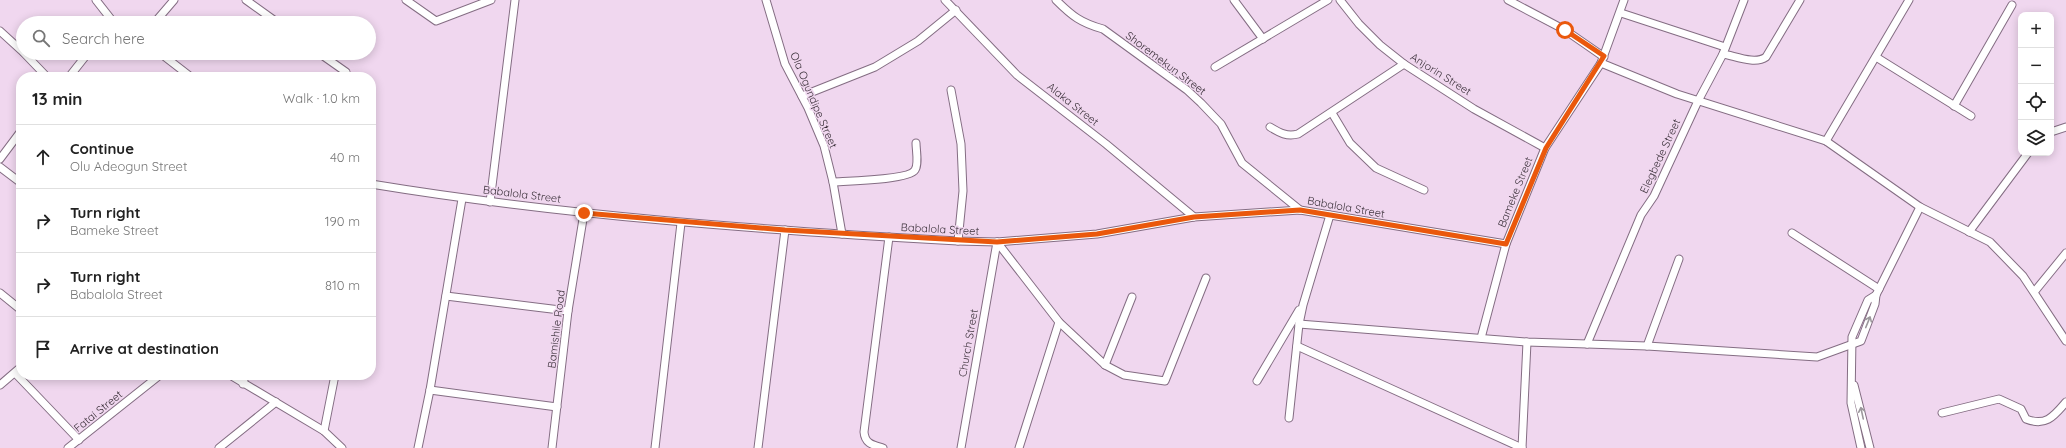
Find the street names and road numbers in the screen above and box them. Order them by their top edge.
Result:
street label: Shoremekun Street [1123,28,1209,98]
street label: Ola Ogundipe Street [787,50,841,151]
street label: Anjorin Street [1408,50,1474,98]
street label: Alaka Street [1044,79,1102,129]
street label: Elegbede Street [1637,116,1683,195]
street label: Bameke Street [1494,154,1536,229]
street label: Babalola Street [482,182,562,206]
street label: Babalola Street [1306,193,1386,221]
street label: Babalola Street [900,220,980,238]
street label: Bamishile Road [544,289,568,369]
street label: Church Street [955,308,981,378]
street label: Fatai Street [71,387,125,435]

